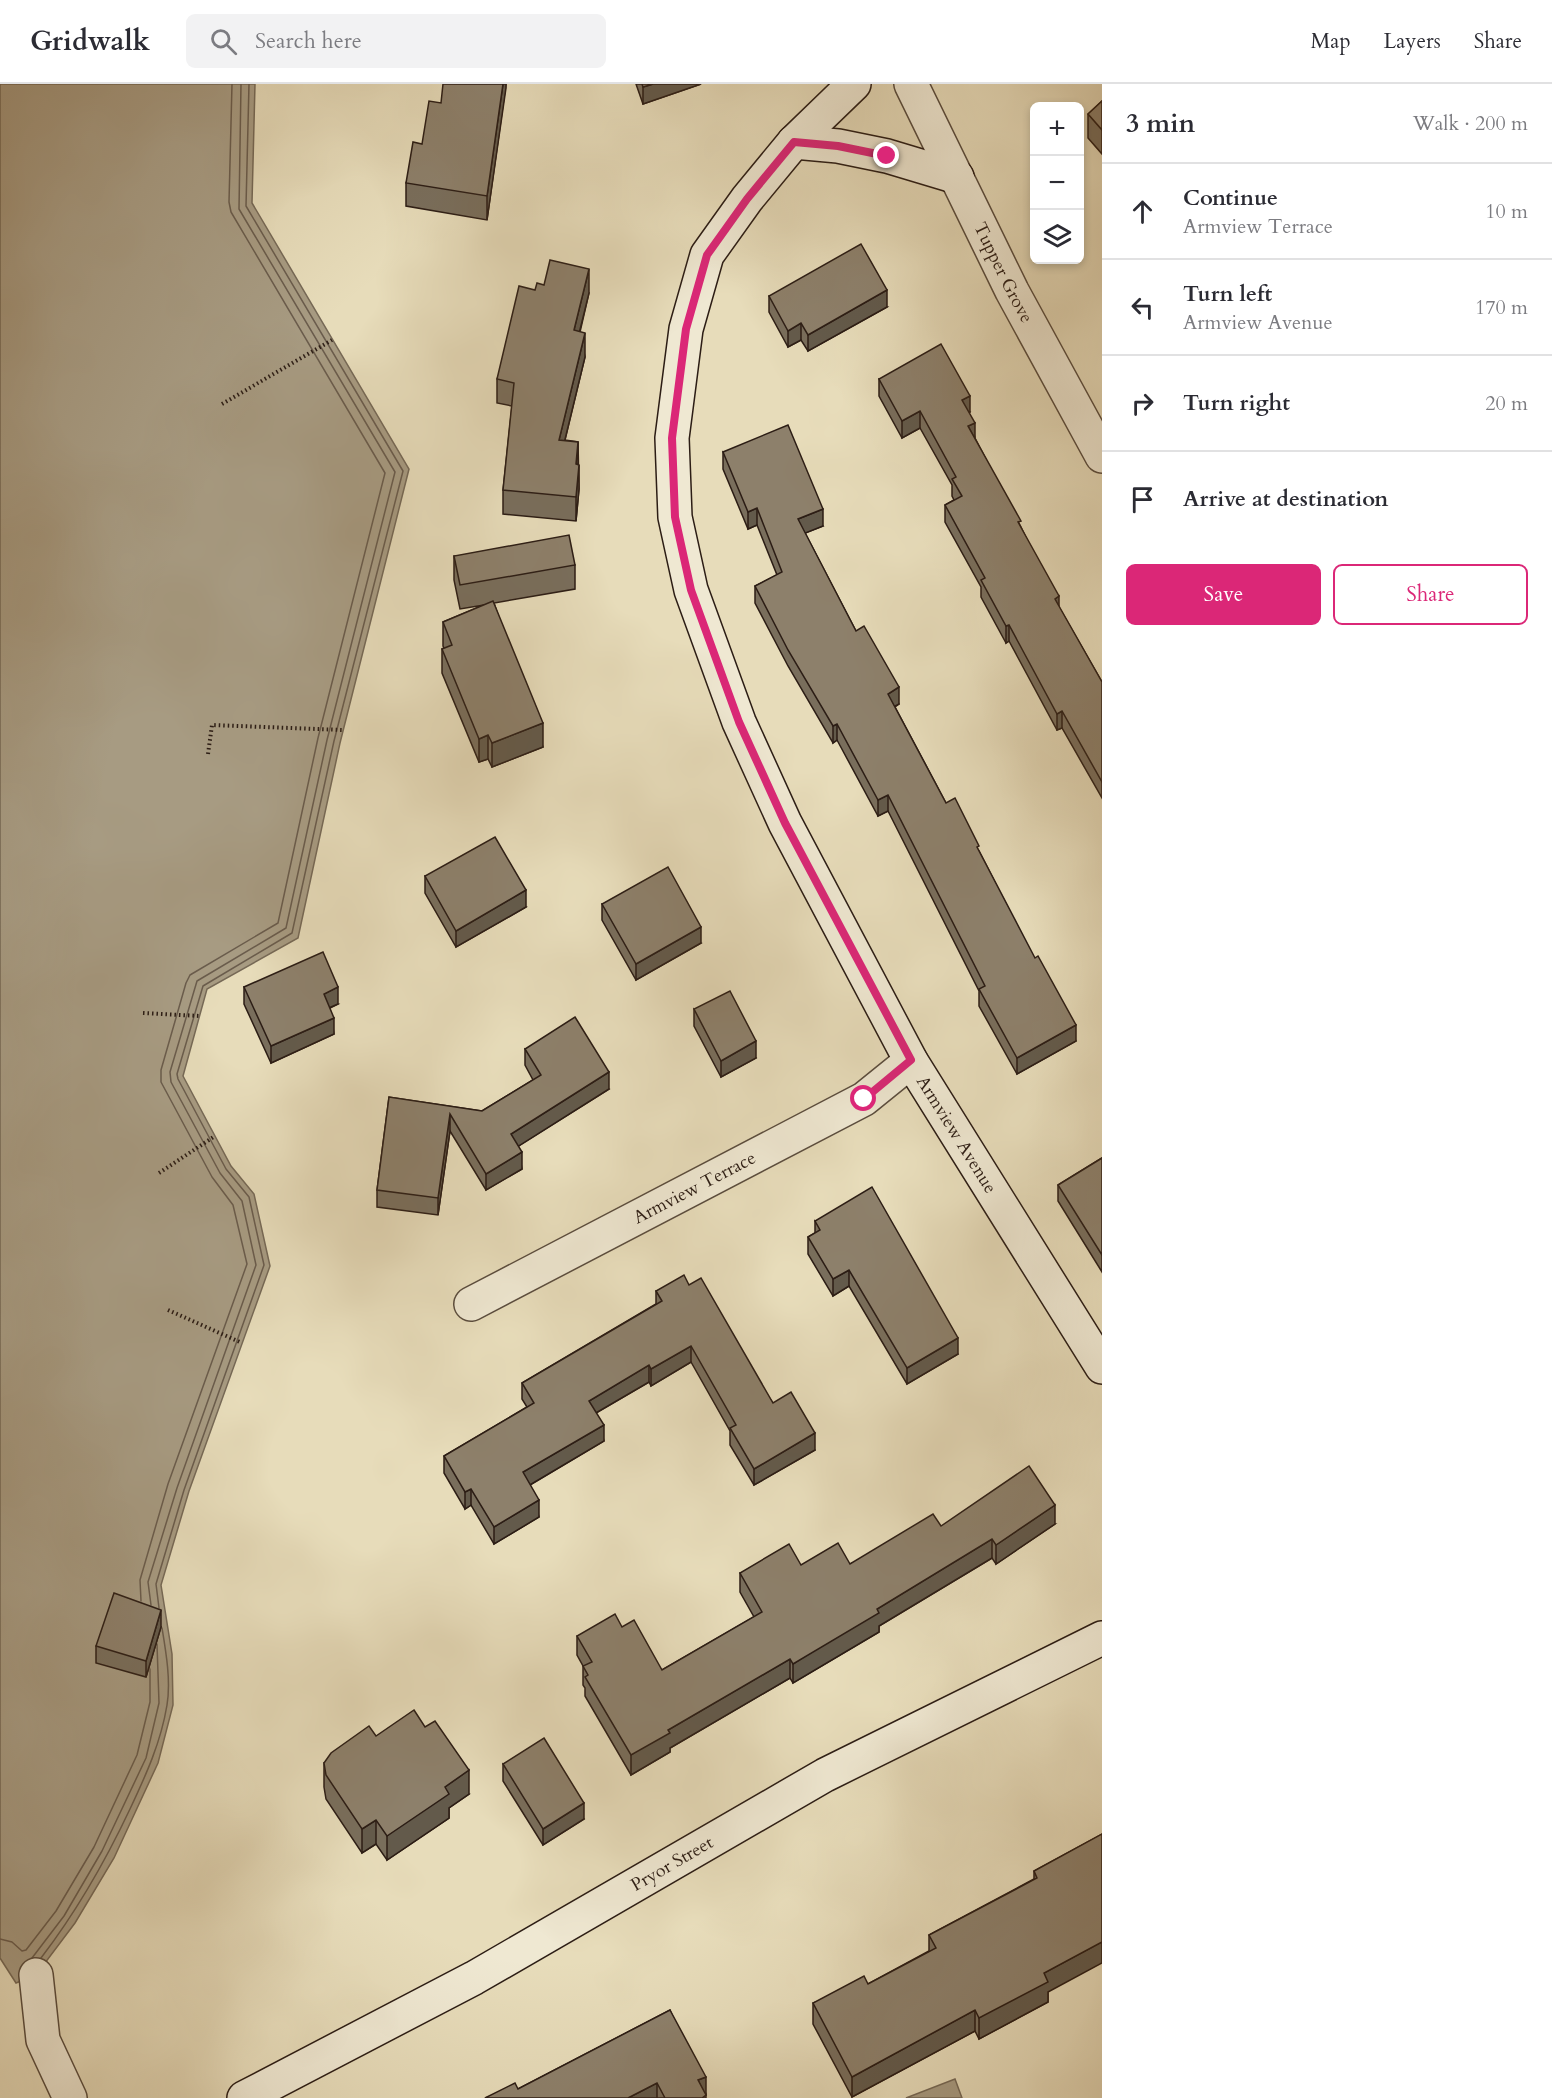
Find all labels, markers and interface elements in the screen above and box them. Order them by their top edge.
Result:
search box [186,14,606,68]
text: Gridwalk [30,22,150,60]
icon: search [207,25,240,58]
text: Search here [255,26,362,56]
text: Map [1311,27,1351,56]
text: Layers [1384,27,1441,56]
text: Share [1474,27,1522,56]
map controls [1030,102,1084,264]
button: + [1030,102,1084,156]
text: 3 min [1126,106,1195,141]
text: Walk · 200 m [1413,110,1528,137]
route end [873,142,899,168]
button: − [1030,156,1084,210]
text: Continue [1183,183,1278,213]
icon: ahead [1126,195,1159,228]
text: 10 m [1485,198,1528,225]
button: layers [1030,210,1084,264]
text: Armview Terrace [1183,213,1333,240]
street label: Tupper Grove [968,218,1040,327]
text: Turn left [1183,279,1272,309]
icon: left [1126,291,1159,324]
text: 170 m [1475,294,1528,321]
text: Armview Avenue [1183,309,1333,336]
icon: right [1126,387,1159,420]
text: Turn right [1183,388,1290,418]
text: 20 m [1485,390,1528,417]
icon: arrive [1126,483,1159,516]
text: Arrive at destination [1183,484,1388,514]
button: Save [1126,564,1321,625]
button: Share [1333,564,1528,625]
street label: Armview Avenue [911,1071,1003,1198]
route start [850,1085,876,1111]
street label: Armview Terrace [629,1145,760,1230]
street label: Pryor Street [626,1830,718,1897]

